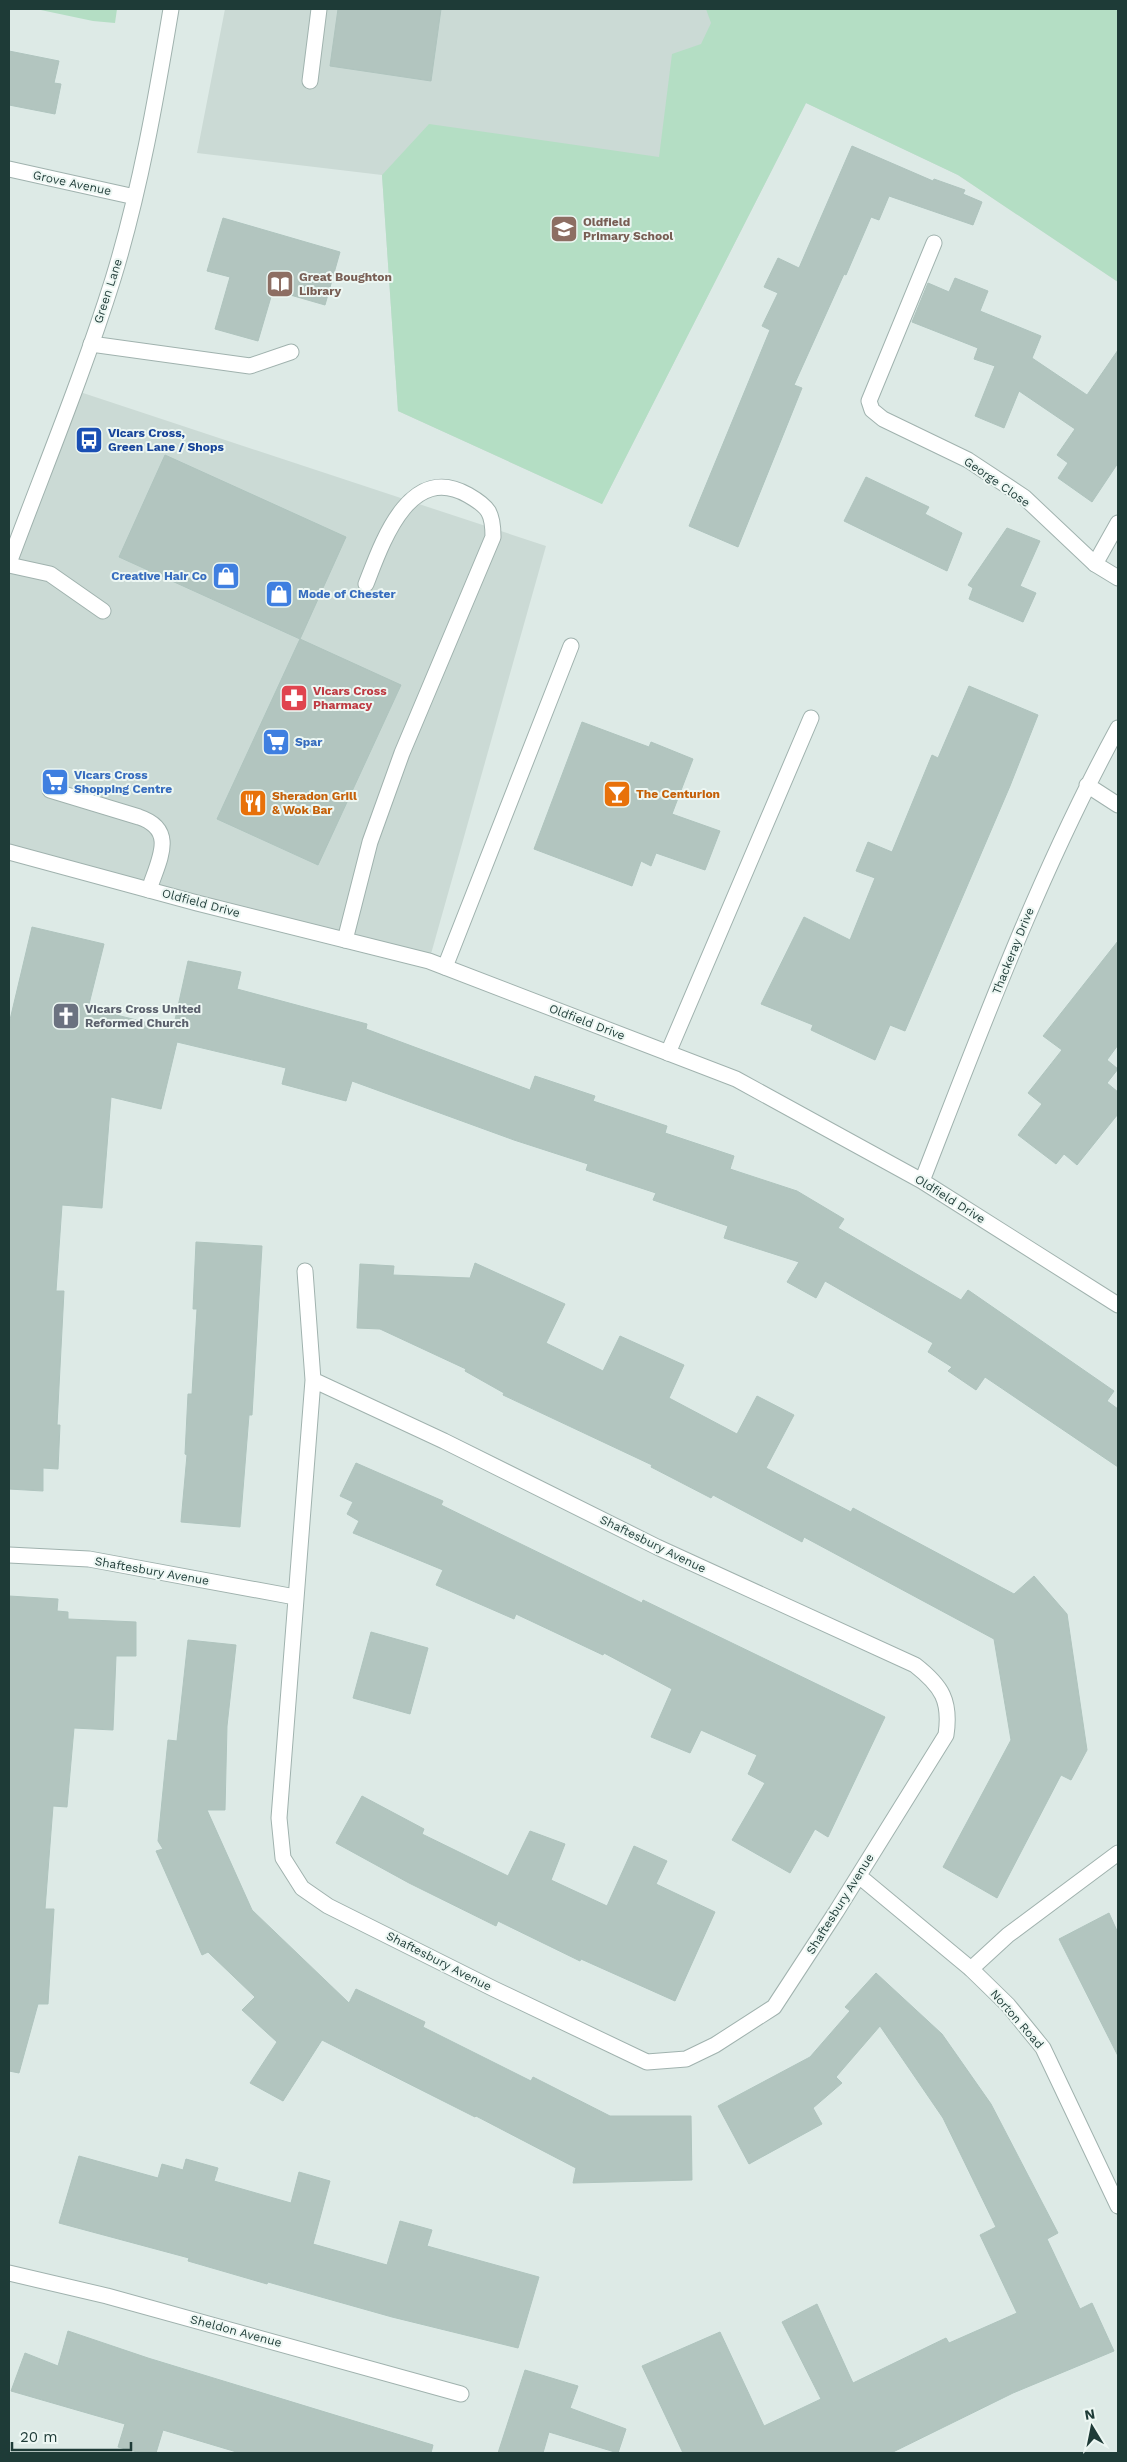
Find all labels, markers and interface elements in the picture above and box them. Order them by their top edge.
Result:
street label: Grove Avenue [32,168,113,198]
school or university icon: Oldfield Primary School [549,214,579,244]
place label: Oldfield Primary School [583,215,673,243]
street label: Green Lane [91,257,125,325]
library icon: Great Boughton Library [265,269,295,299]
place label: Great Boughton Library [299,270,392,298]
bus stop icon: Vicars Cross, Green Lane / Shops [74,425,104,455]
place label: Vicars Cross, Green Lane / Shops [108,426,224,454]
street label: George Close [961,454,1033,510]
shop icon: Creative Hair Co [211,561,241,591]
place label: Creative Hair Co [111,569,207,583]
shop icon: Mode of Chester [264,579,294,609]
place label: Mode of Chester [298,587,396,601]
pharmacy icon: Vicars Cross Pharmacy [279,683,309,713]
place label: Vicars Cross Pharmacy [313,684,387,712]
supermarket icon: Spar [261,727,291,757]
place label: Spar [295,735,323,749]
supermarket icon: Vicars Cross Shopping Centre [40,767,70,797]
place label: Vicars Cross Shopping Centre [74,768,172,796]
bar icon: The Centurion [602,779,632,809]
place label: The Centurion [636,787,720,801]
restaurant icon: Sheradon Grill & Wok Bar [238,788,268,818]
place label: Sheradon Grill & Wok Bar [272,789,357,817]
street label: Oldfield Drive [160,886,242,920]
street label: Thackeray Drive [989,905,1037,996]
church icon: Vicars Cross United Reformed Church [51,1001,81,1031]
street label: Oldfield Drive [547,1001,627,1043]
place label: Vicars Cross United Reformed Church [85,1002,201,1030]
street label: Oldfield Drive [912,1172,988,1226]
street label: Shaftesbury Avenue [598,1512,708,1576]
street label: Shaftesbury Avenue [94,1554,210,1588]
street label: Shaftesbury Avenue [803,1851,877,1957]
street label: Shaftesbury Avenue [384,1928,494,1994]
street label: Norton Road [988,1987,1046,2051]
street label: Sheldon Avenue [189,2312,283,2350]
north arrow [1067,2402,1117,2452]
text: N [1083,2405,1096,2423]
scale bar [12,2420,131,2452]
text: 20 m [20,2428,58,2446]

